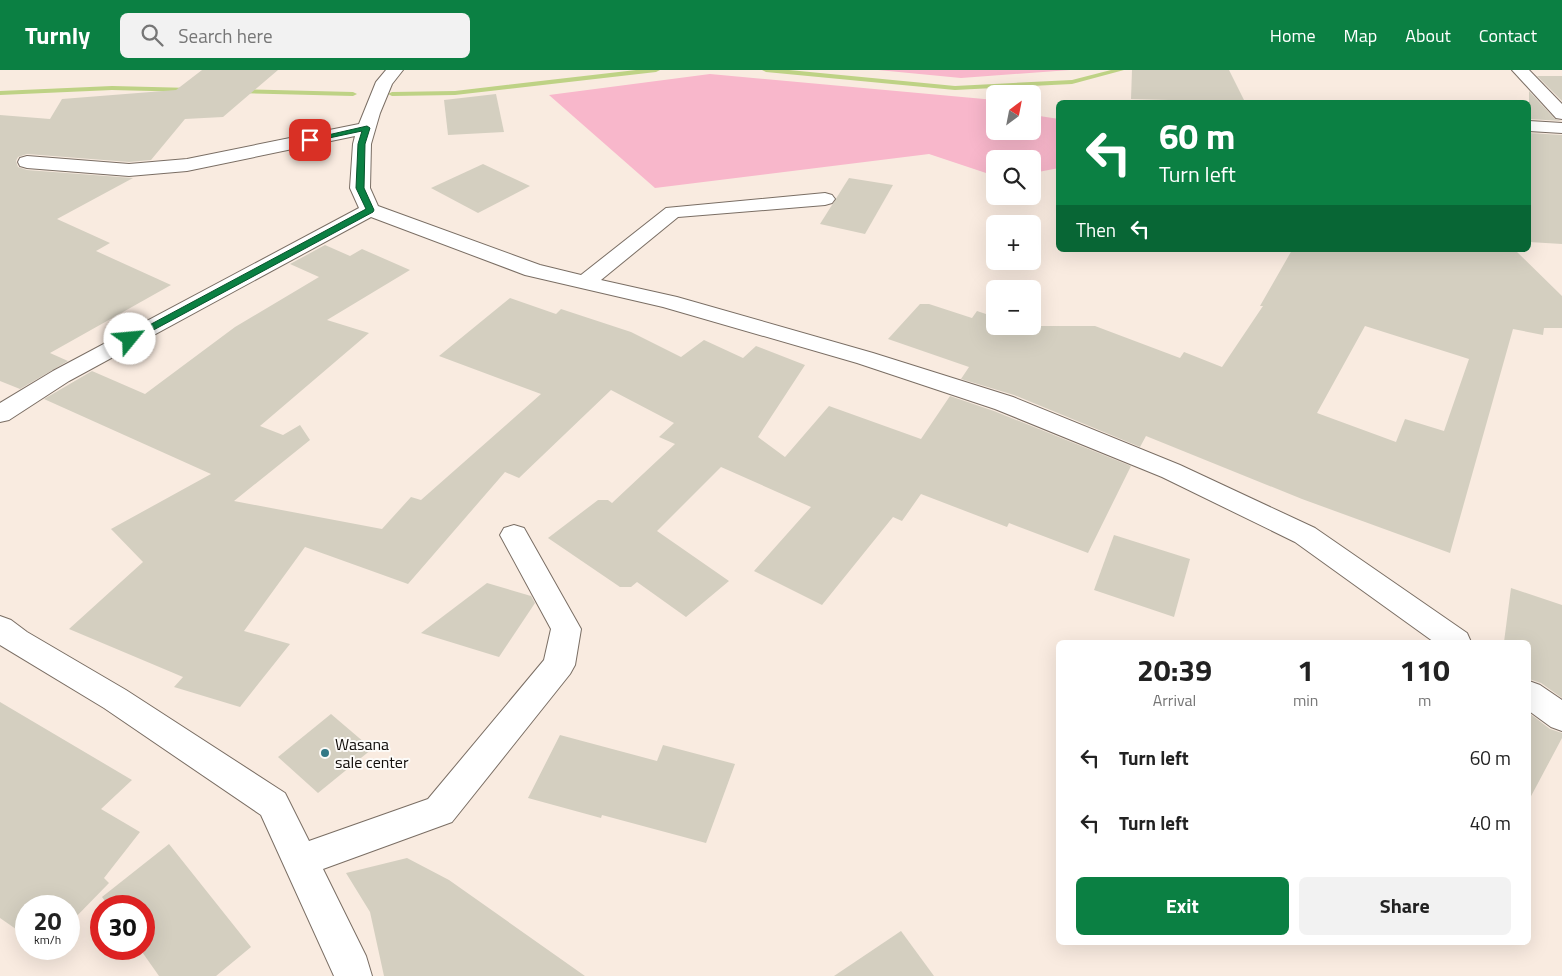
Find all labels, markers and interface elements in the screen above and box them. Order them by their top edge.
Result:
search box [120,13,470,58]
text: Turnly [25,17,90,53]
icon: search [138,21,166,49]
text: Search here [178,21,273,50]
text: Home [1270,22,1316,49]
text: Map [1344,22,1377,49]
text: About [1405,22,1451,49]
text: Contact [1479,22,1537,49]
north arrow [986,85,1041,140]
map controls [986,85,1041,335]
text: 60 m [1159,109,1235,163]
pin [289,119,331,161]
icon: left [1076,120,1141,185]
icon: arrive [296,126,324,154]
button: search [986,150,1041,205]
text: Turn left [1159,157,1236,191]
button: + [986,215,1041,270]
text: Then [1076,215,1116,244]
icon: left [1126,215,1154,243]
button: − [986,280,1041,335]
position arrow [103,312,155,364]
text: 20:39 [1137,647,1212,693]
text: 1 [1297,647,1314,693]
text: 110 [1400,647,1450,693]
text: Arrival [1153,688,1196,712]
text: min [1293,688,1318,712]
text: m [1418,688,1431,712]
place label: Wasana sale center [335,732,409,774]
text: Turn left [1119,743,1189,772]
text: 60 m [1470,743,1511,772]
icon: left [1076,744,1104,772]
marker: Wasana sale center [319,747,331,759]
text: Turn left [1119,808,1189,837]
text: 40 m [1470,808,1511,837]
icon: left [1076,809,1104,837]
button: Exit [1076,877,1289,935]
button: Share [1299,877,1511,935]
speed limit sign: 30 [90,895,155,960]
text: 20 [33,902,62,940]
text: km/h [34,930,61,949]

